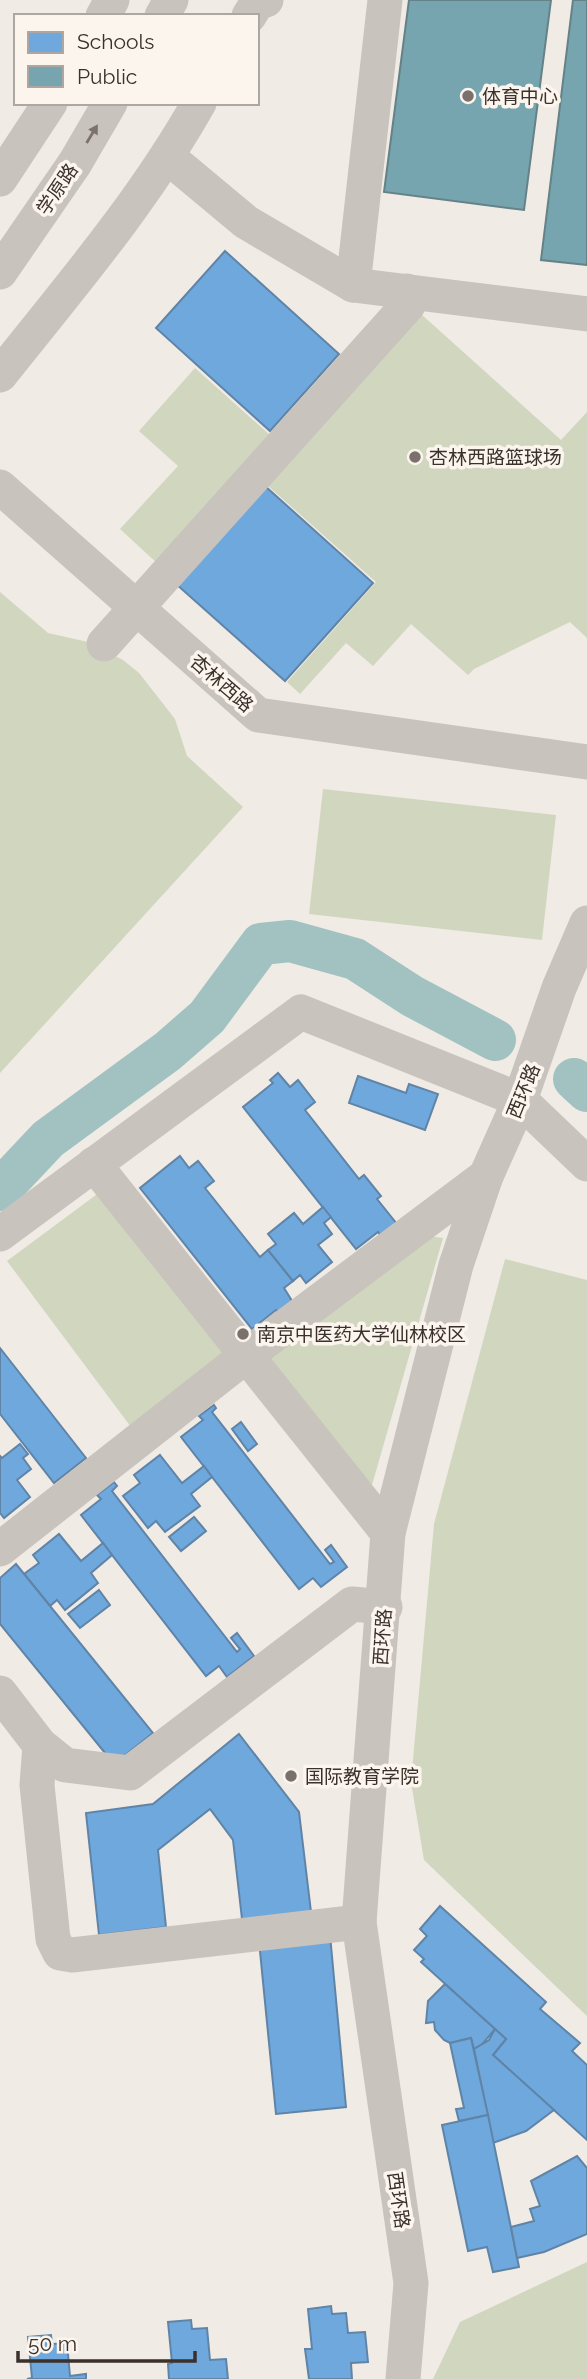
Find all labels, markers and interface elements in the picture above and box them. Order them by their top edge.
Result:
legend [14,14,259,105]
text: Schools [77,29,154,54]
text: Public [77,64,137,89]
place label: 体育中心 [482,85,558,107]
marker: 体育中心 [460,88,476,104]
one-way arrow [86,124,99,143]
street label: 学原路 [32,159,82,219]
place label: 杏林西路篮球场 [429,446,562,468]
marker: 杏林西路篮球场 [407,449,423,465]
street label: 杏林西路 [186,650,258,716]
street label: 西环路 [502,1060,544,1122]
place label: 南京中医药大学仙林校区 [257,1323,466,1345]
marker: 南京中医药大学仙林校区 [235,1326,251,1342]
street label: 西环路 [369,1608,395,1666]
place label: 国际教育学院 [305,1765,419,1787]
marker: 国际教育学院 [283,1768,299,1784]
street label: 西环路 [384,2170,414,2230]
scale bar [18,2320,194,2364]
text: 50 m [28,2331,77,2356]

